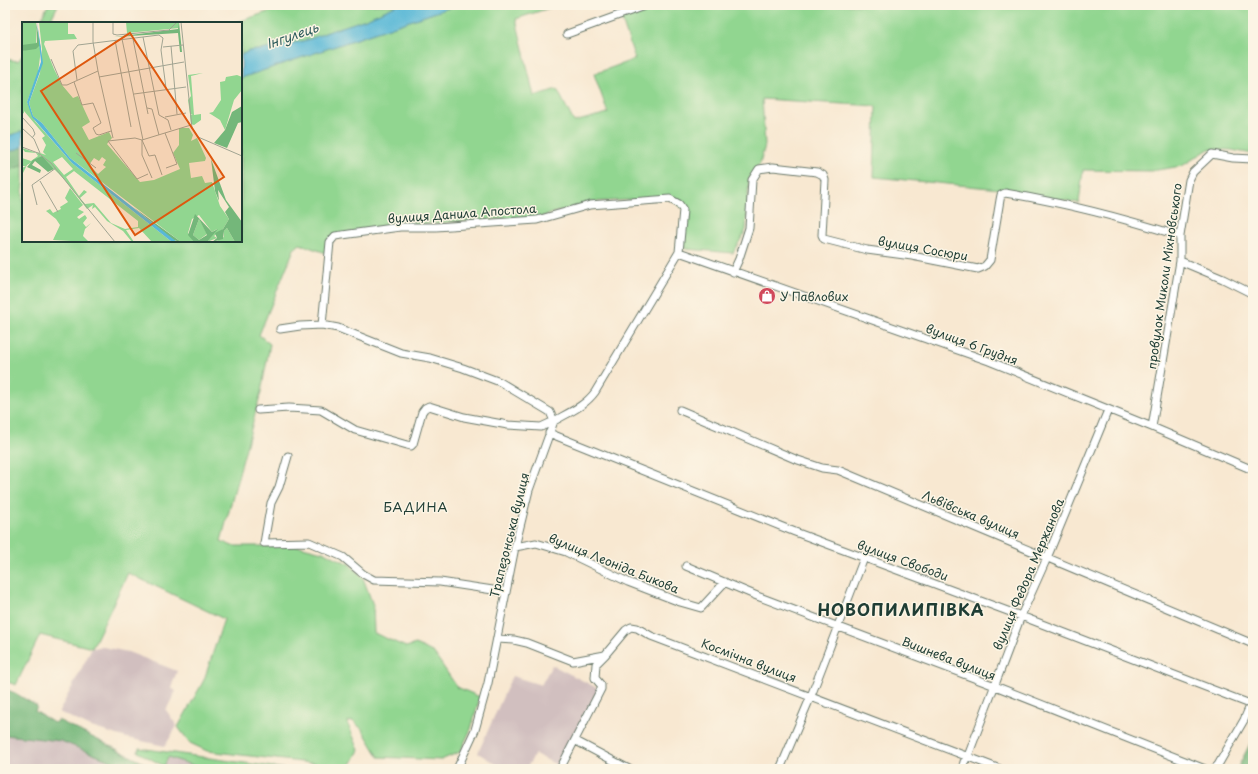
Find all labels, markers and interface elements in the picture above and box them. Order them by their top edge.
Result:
water label: Інгулець [264,17,322,53]
inset map [22,22,242,242]
street label: провулок Миколи Міхновського [1142,182,1186,370]
street label: вулиця Данила Апостола [387,199,537,227]
street label: вулиця Сосюри [877,231,969,265]
shop icon: У Павлових [757,286,777,306]
place label: У Павлових [780,287,849,305]
street label: вулиця 6 Грудня [923,319,1021,369]
street label: Трапезонська вулиця [485,471,533,599]
street label: Львівська вулиця [920,485,1022,543]
street label: вулиця Федора Мержанова [988,495,1068,653]
district label: БАДИНА [383,497,449,516]
street label: вулиця Леоніда Бикова [546,529,682,598]
street label: вулиця Свободи [855,535,951,585]
district label: НОВОПИЛИПІВКА [817,597,985,621]
street label: Вишнева вулиця [899,632,999,684]
street label: Космічна вулиця [699,634,799,686]

